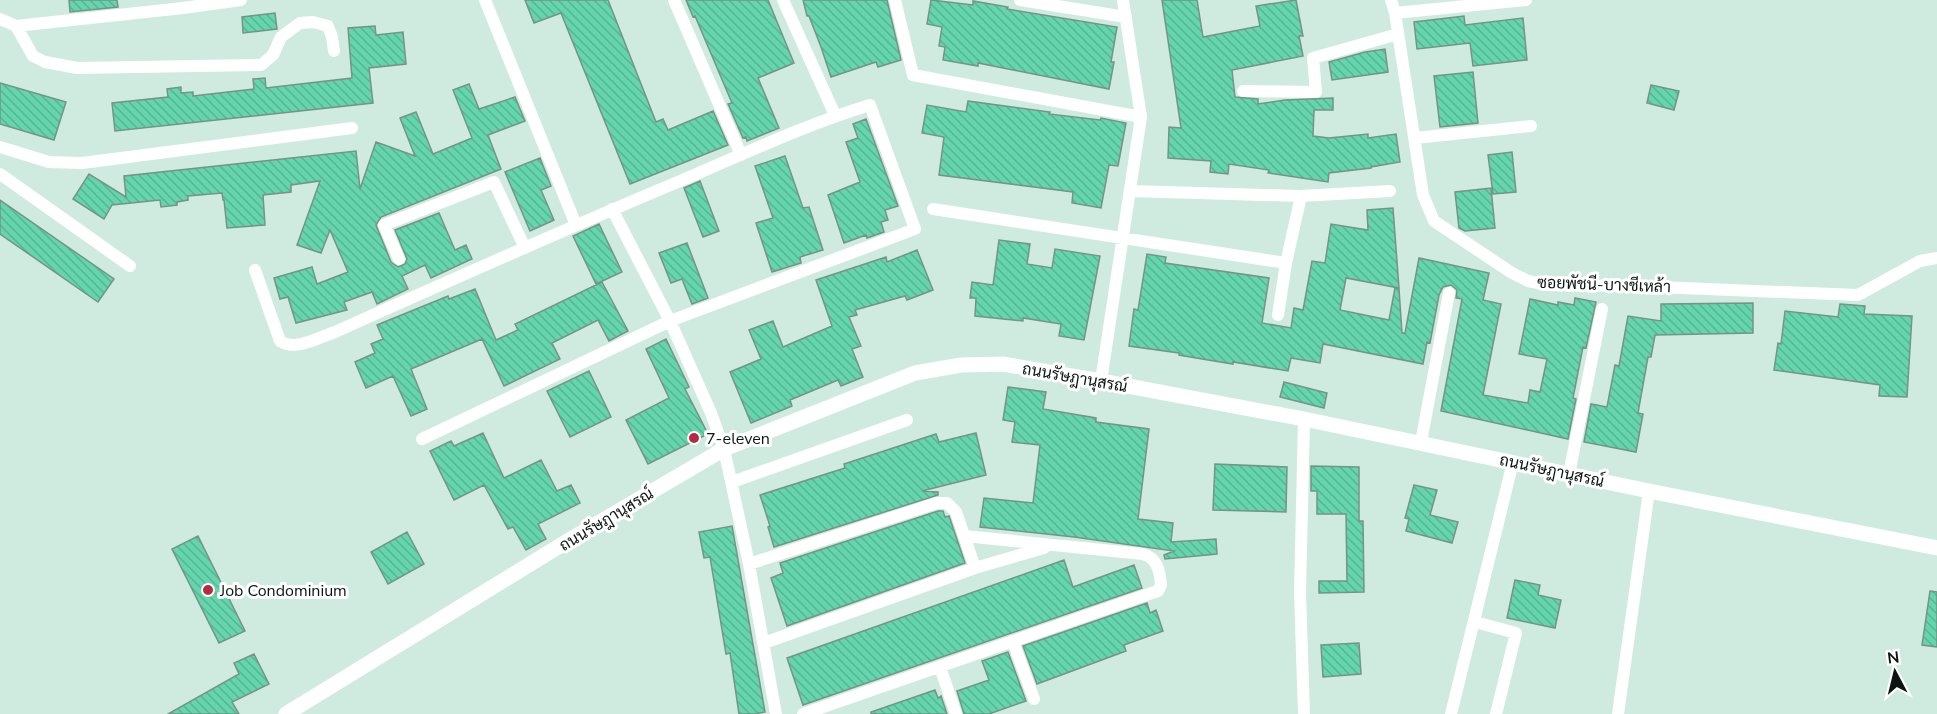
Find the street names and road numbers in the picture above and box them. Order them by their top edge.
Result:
street label: ซอยพัชนี-บางชีเหล้า [1537,271,1671,298]
street label: ถนนรัษฎานุสรณ์ [1021,356,1129,398]
street label: ถนนรัษฎานุสรณ์ [1498,447,1606,493]
street label: ถนนรัษฎานุสรณ์ [554,481,658,557]

